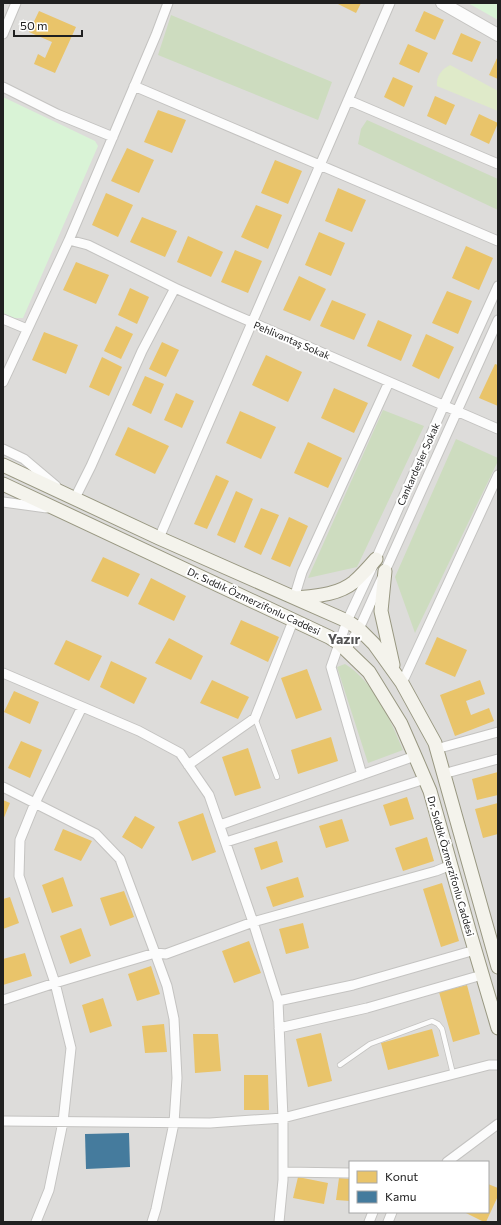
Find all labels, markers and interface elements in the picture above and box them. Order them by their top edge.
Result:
scale bar [14,12,82,38]
text: 50 m [20,18,48,32]
street label: Pehlivantaş Sokak [252,318,333,362]
street label: Cankardeşler Sokak [394,420,442,507]
street label: Dr. Sıddık Özmerzifonlu Caddesi [186,565,322,637]
district label: Yazır [328,630,360,647]
street label: Dr. Sıddık Özmerzifonlu Caddesi [425,795,477,937]
legend [349,1161,489,1213]
text: Konut [385,1169,418,1183]
text: Kamu [385,1189,417,1203]

